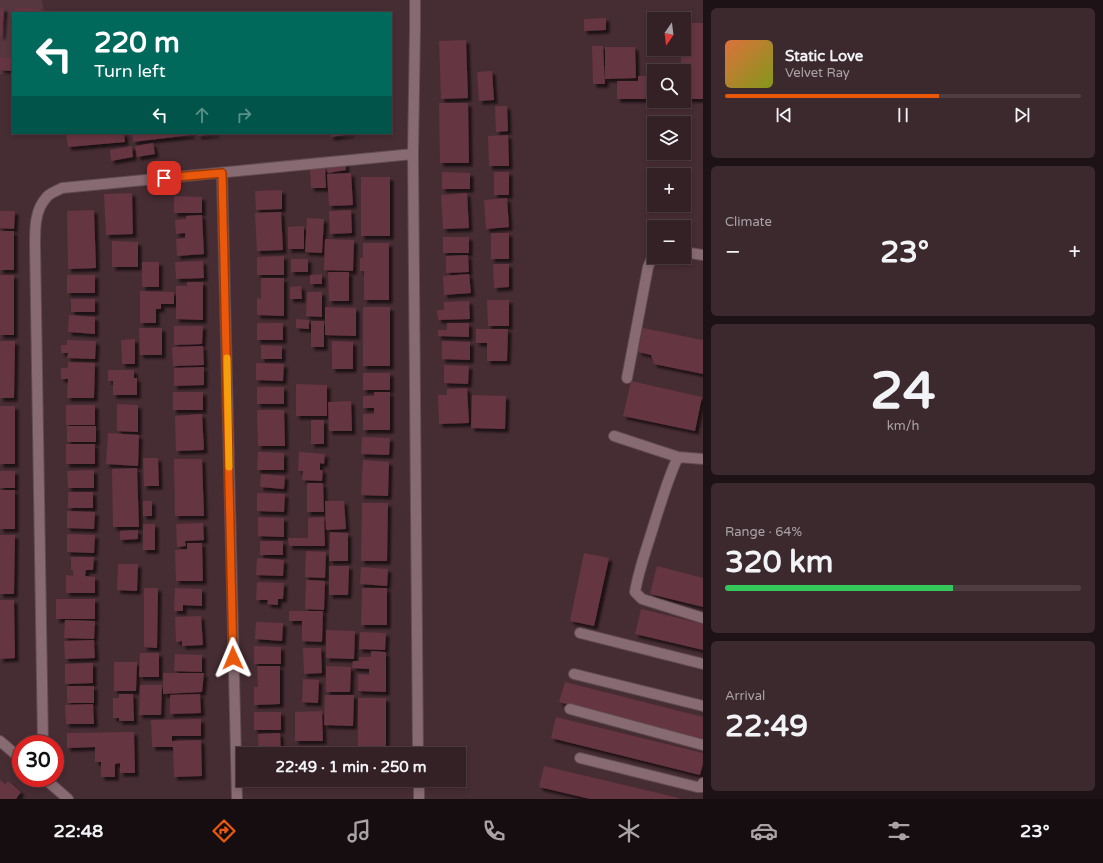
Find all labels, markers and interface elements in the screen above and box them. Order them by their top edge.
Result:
north arrow [647,12,691,56]
map controls [647,12,691,264]
text: 220 m [94,26,180,60]
icon: left [28,28,80,80]
text: Static Love [785,47,863,65]
text: Turn left [94,60,166,82]
button: search [647,64,691,108]
text: Velvet Ray [785,65,850,81]
icon: left [149,104,171,126]
icon: ahead [191,104,213,126]
icon: right [233,104,255,126]
icon: previous [773,104,795,126]
icon: pause [892,104,914,126]
icon: next [1011,104,1033,126]
button: layers [647,116,691,160]
pin [147,161,181,195]
icon: arrive [153,167,175,189]
button: + [647,168,691,212]
text: Climate [725,214,772,230]
button: − [647,220,691,264]
text: 23° [880,234,929,271]
text: − [725,239,741,265]
text: + [1069,239,1081,265]
text: 24 [870,360,936,423]
text: km/h [887,418,919,434]
text: Range · 64% [725,524,802,540]
text: 320 km [725,544,833,581]
position arrow [212,637,254,679]
text: Arrival [725,688,765,704]
text: 22:49 [725,708,808,745]
speed limit sign: 30 [12,735,64,787]
text: 22:49 · 1 min · 250 m [276,758,426,776]
icon: directions [210,817,238,845]
icon: music [345,817,373,845]
icon: phone [480,817,508,845]
icon: climate [615,817,643,845]
icon: car [750,817,778,845]
icon: filters [885,817,913,845]
text: 22:48 [53,820,103,842]
text: 23° [1020,820,1049,842]

